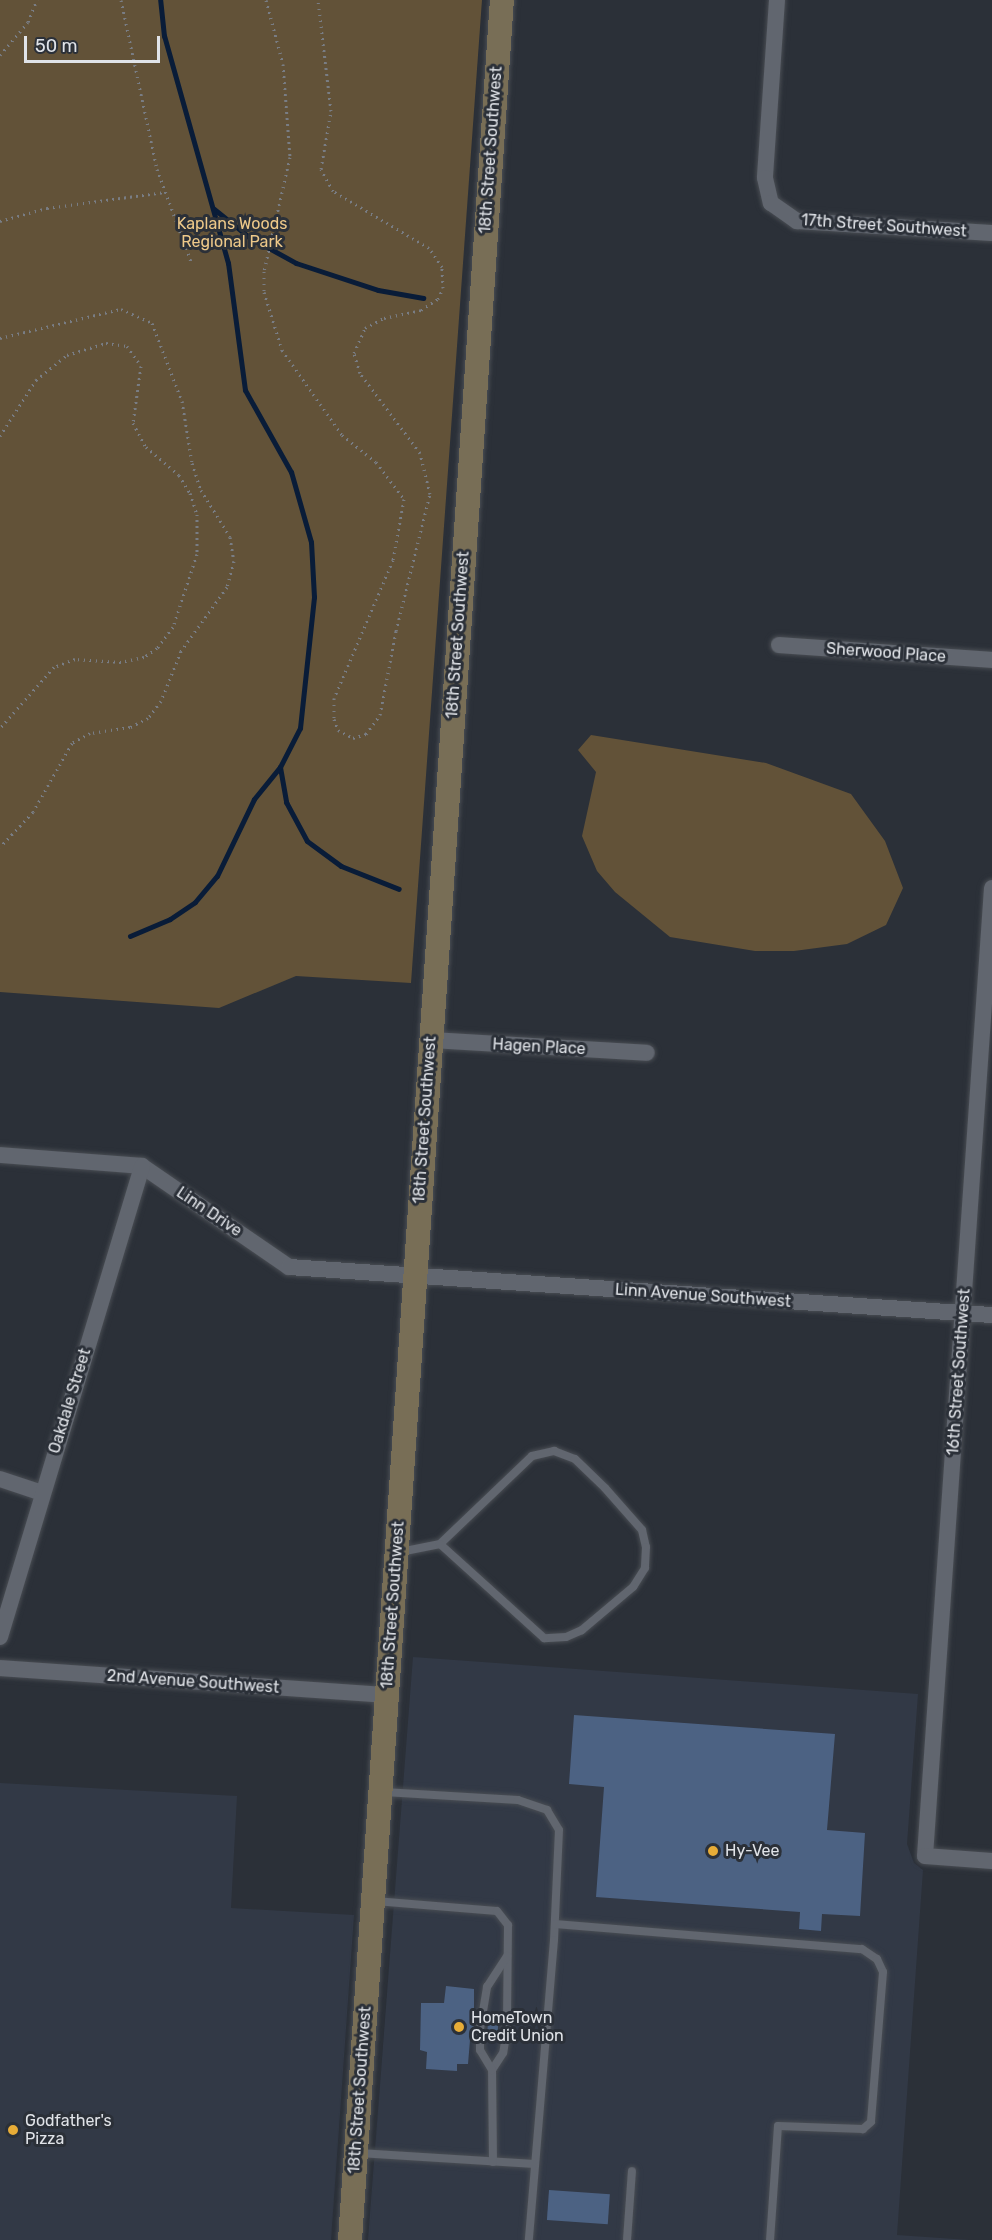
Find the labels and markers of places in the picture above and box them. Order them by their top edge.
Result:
place label: Hy-Vee [725,1841,780,1861]
marker: Hy-Vee [706,1844,720,1858]
place label: HomeTown Credit Union [471,2008,564,2046]
marker: HomeTown Credit Union [452,2020,466,2034]
place label: Godfather's Pizza [25,2111,112,2149]
marker: Godfather's Pizza [6,2123,20,2137]

